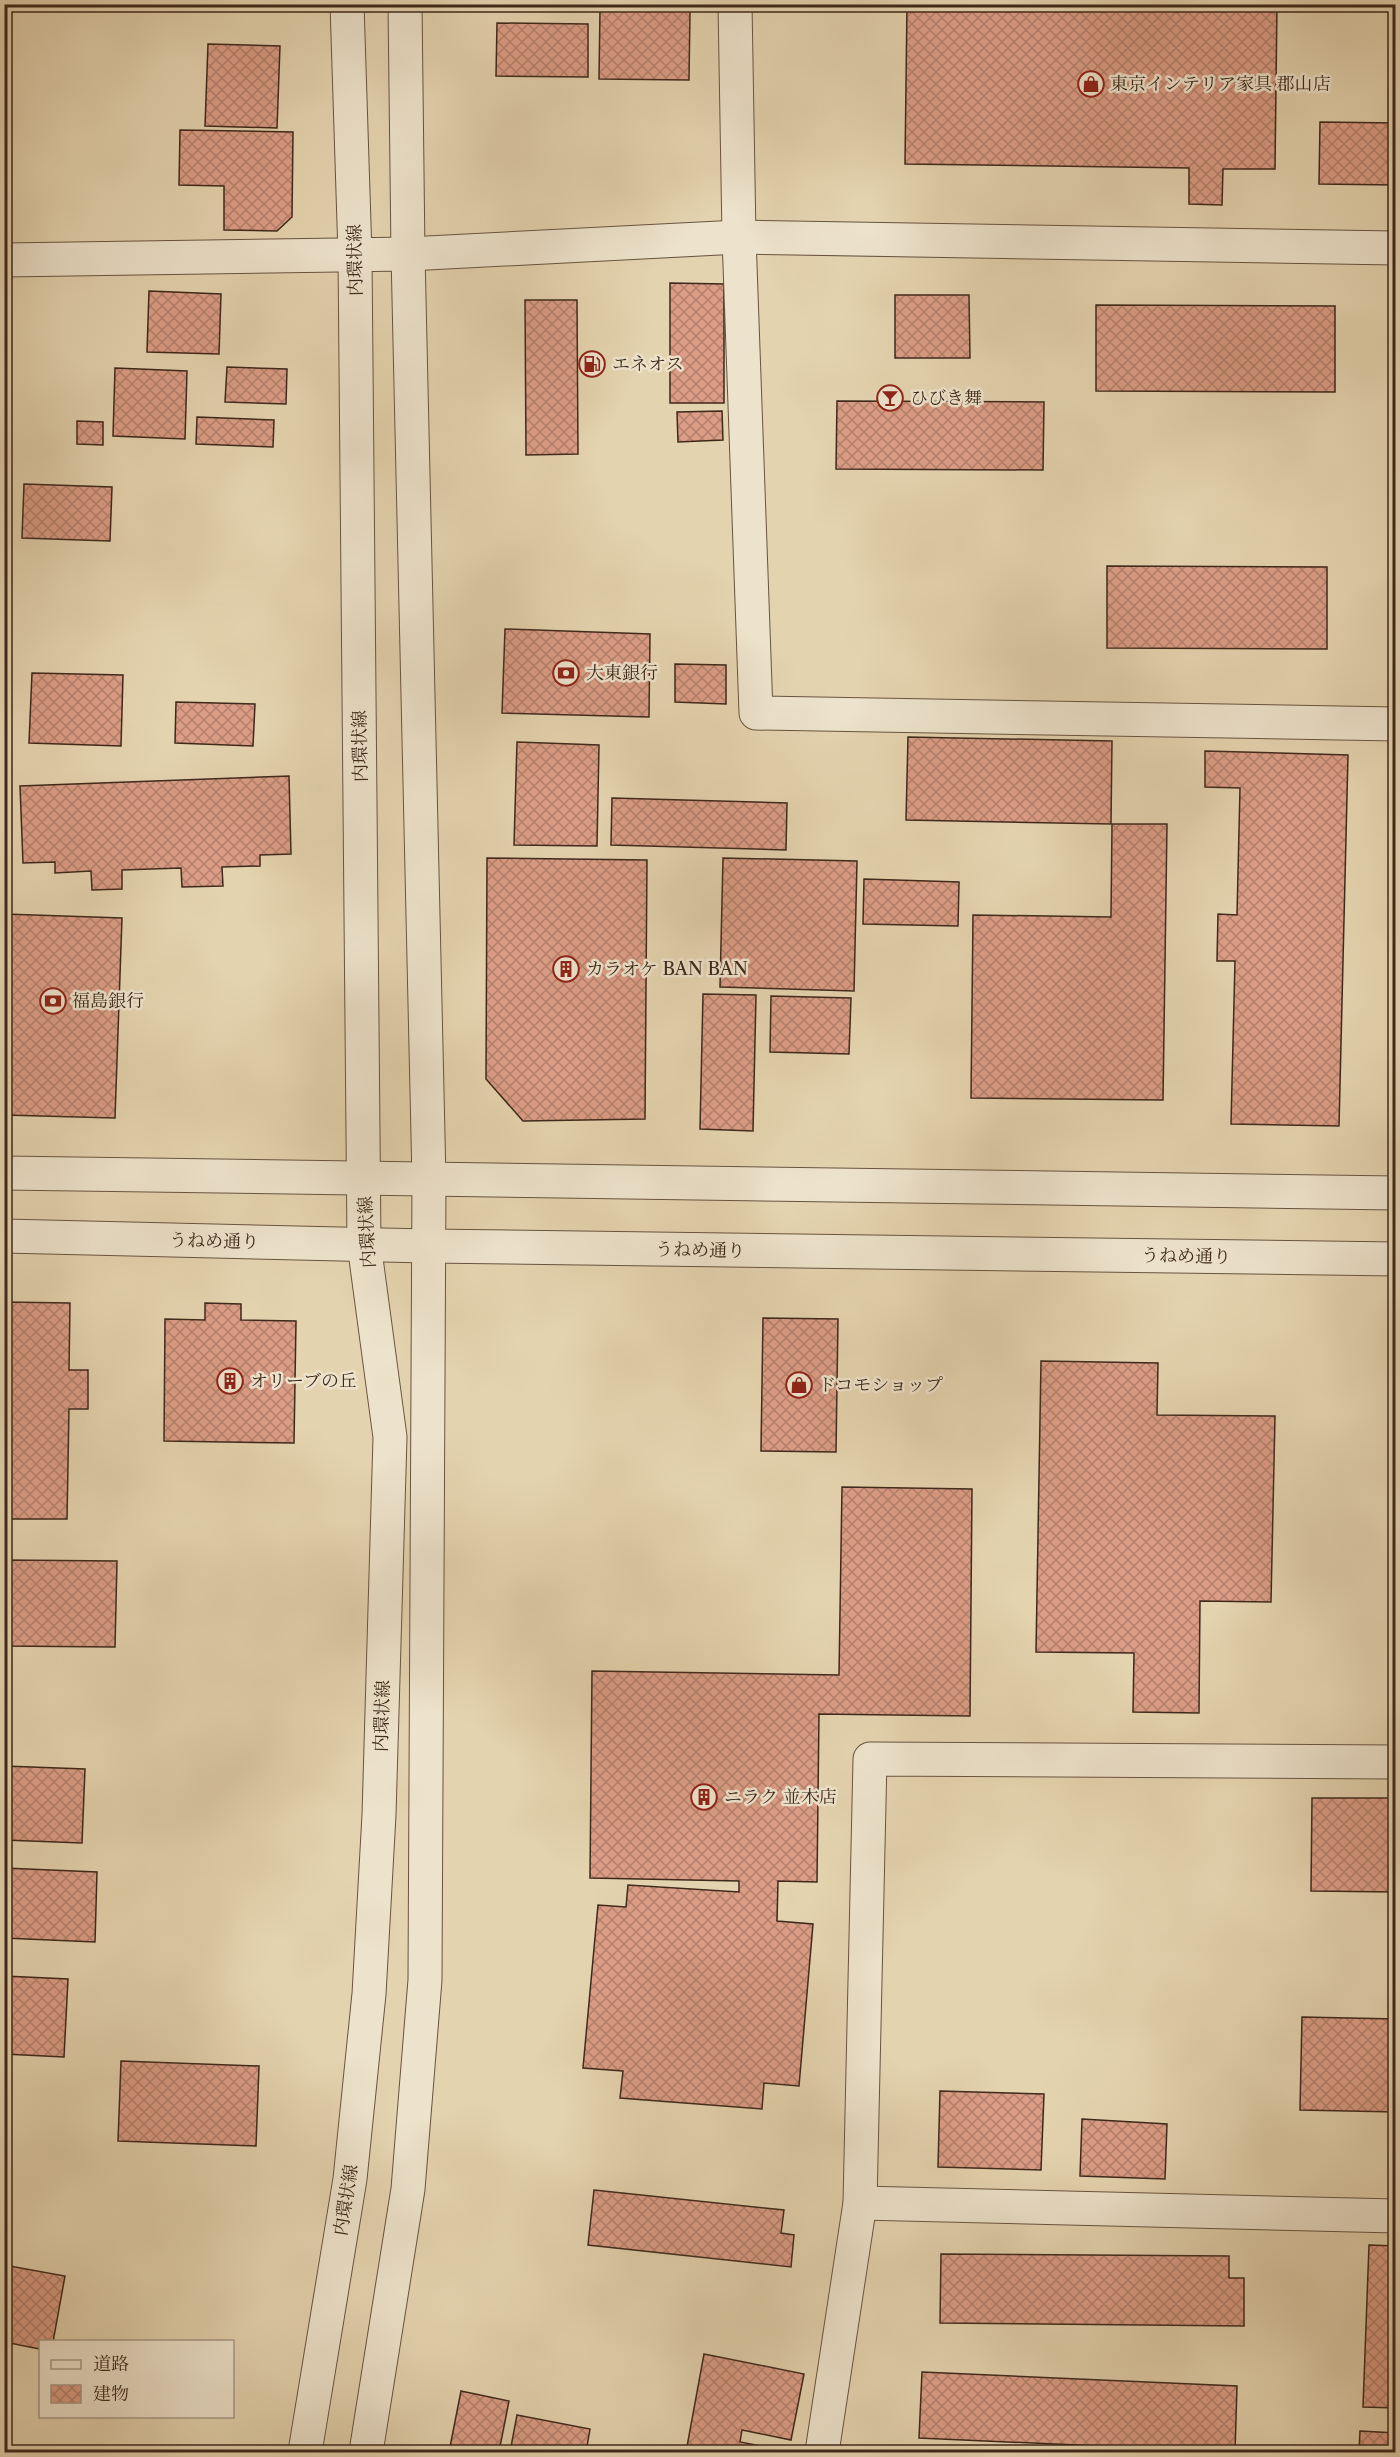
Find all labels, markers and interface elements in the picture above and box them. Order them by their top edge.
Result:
shop icon: 東京インテリア家具 郡山店 [1076,69,1106,99]
place label: 東京インテリア家具 郡山店 [1110,73,1331,95]
street label: 内環状線 [343,224,367,296]
fuel station icon: エネオス [577,349,607,379]
place label: エネオス [612,353,684,375]
bar icon: ひびき舞 [875,383,905,413]
place label: ひびき舞 [910,387,982,409]
bank icon: 大東銀行 [551,658,581,688]
place label: 大東銀行 [586,662,658,684]
street label: 内環状線 [348,710,372,782]
building icon: カラオケ BAN BAN [551,954,581,984]
place label: カラオケ BAN BAN [586,958,748,980]
bank icon: 福島銀行 [38,986,68,1016]
place label: 福島銀行 [72,990,144,1012]
street label: 内環状線 [354,1195,380,1269]
street label: うねめ通り [169,1229,259,1253]
street label: うねめ通り [655,1238,745,1262]
street label: うねめ通り [1141,1244,1231,1268]
building icon: オリーブの丘 [215,1366,245,1396]
place label: オリーブの丘 [250,1370,357,1392]
shop icon: ドコモショップ [784,1370,814,1400]
place label: ドコモショップ [818,1374,943,1396]
street label: 内環状線 [370,1680,394,1752]
building icon: ニラク 並木店 [689,1782,719,1812]
place label: ニラク 並木店 [724,1786,837,1808]
street label: 内環状線 [330,2163,362,2237]
legend [39,2340,234,2418]
text: 道路 [93,2353,129,2375]
text: 建物 [93,2383,129,2405]

